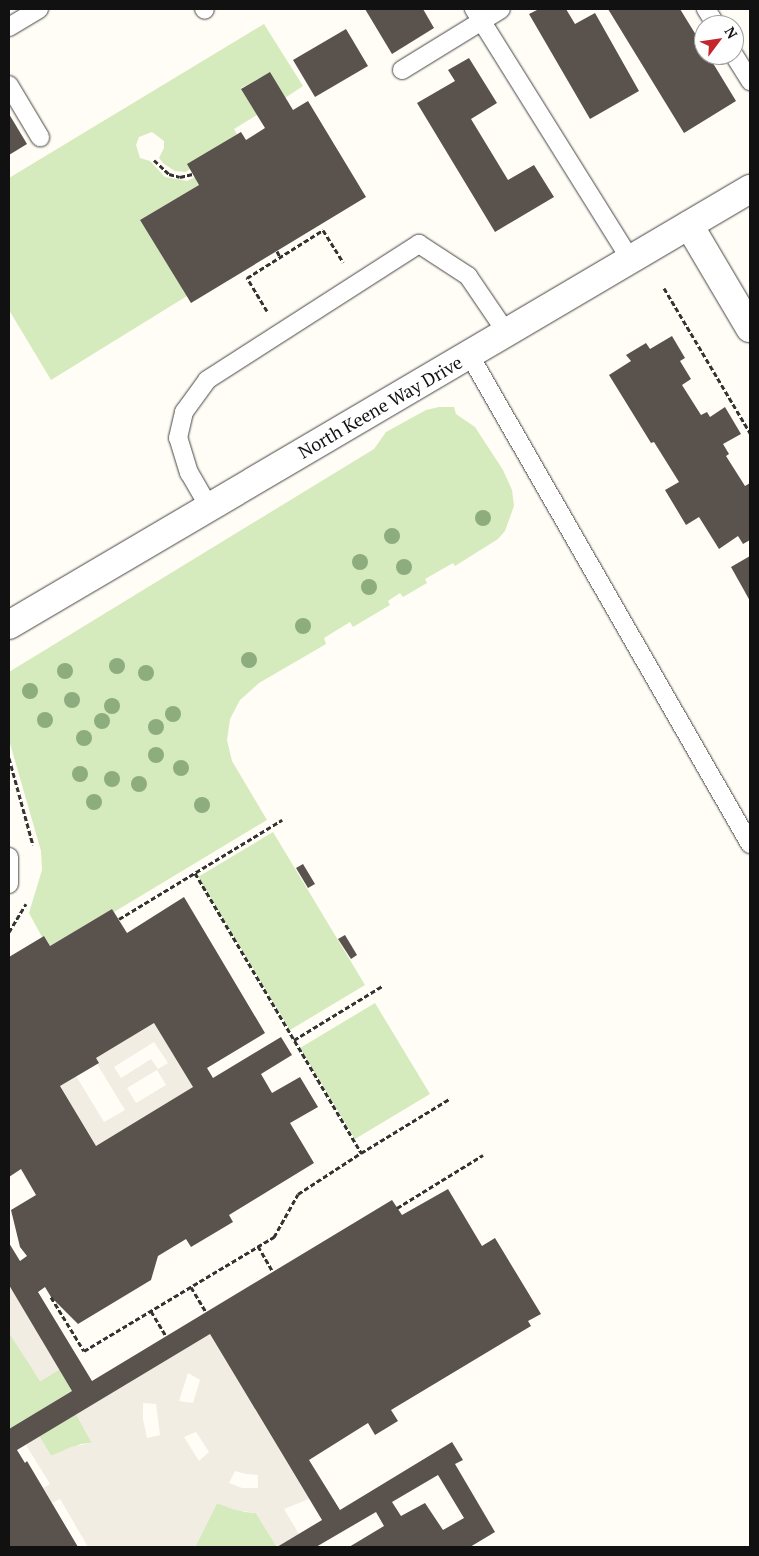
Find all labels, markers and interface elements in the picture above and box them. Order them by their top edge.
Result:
north arrow [694,15,744,65]
text: N [721,23,742,42]
street label: North Keene Way Drive [294,351,466,463]

